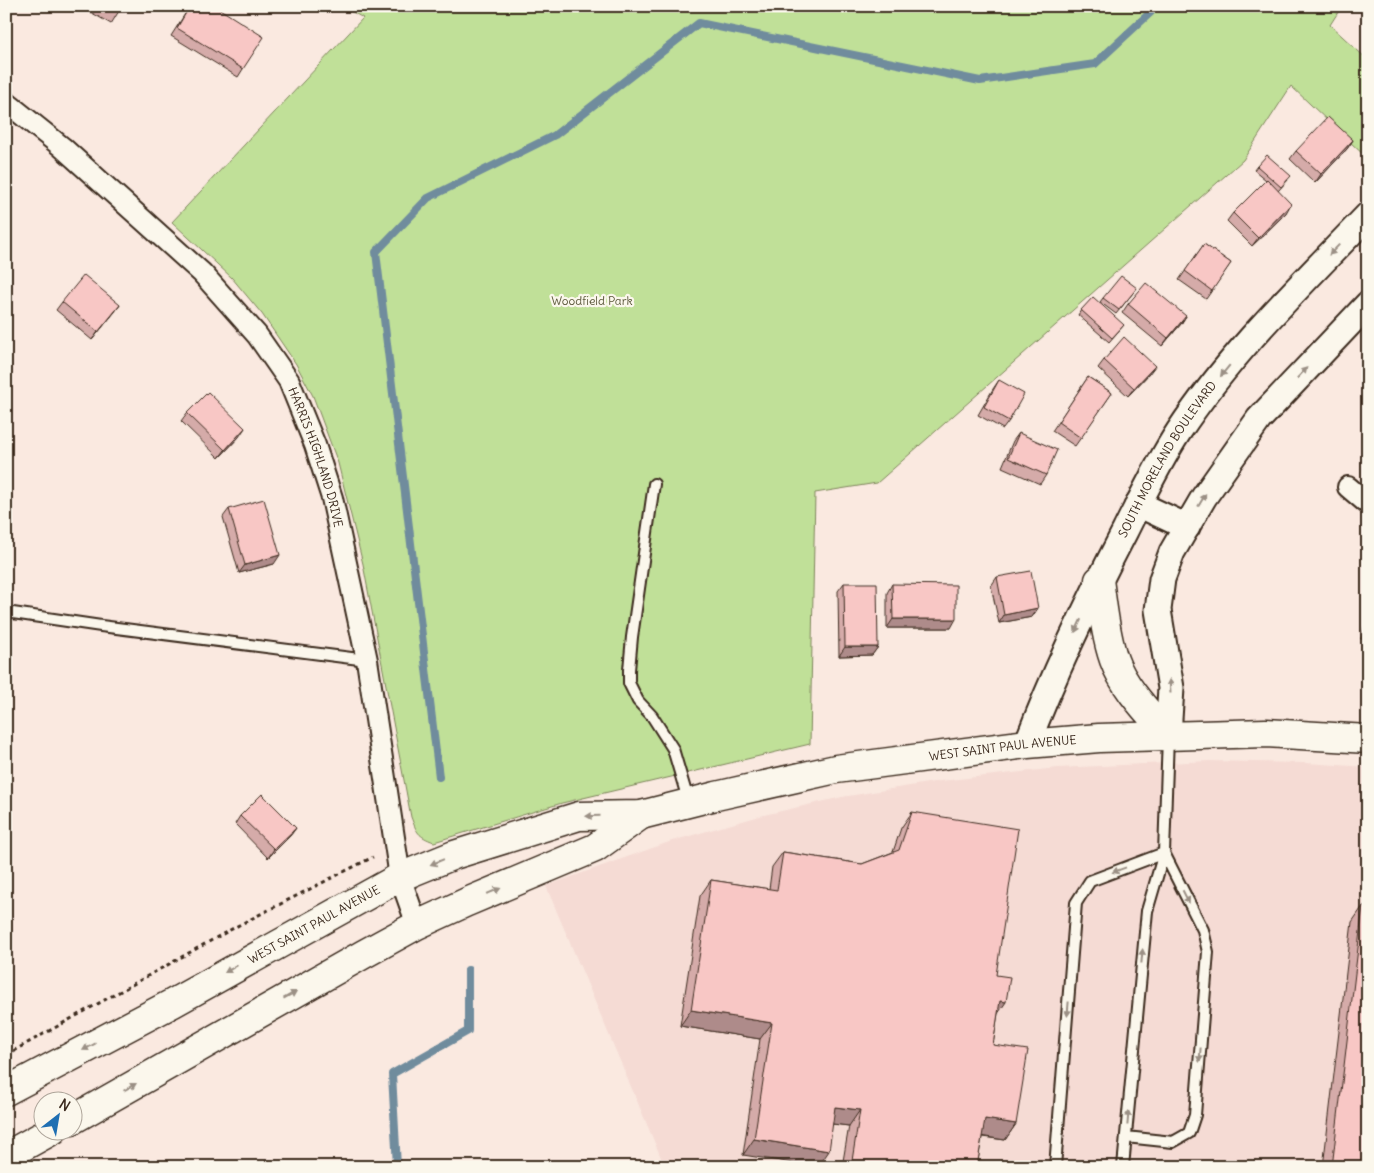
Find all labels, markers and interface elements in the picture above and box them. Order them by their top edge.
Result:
one-way arrow [1328,244,1340,256]
park label: Woodfield Park [551,293,633,308]
one-way arrow [1219,364,1230,377]
one-way arrow [1296,367,1308,379]
street label: SOUTH MORELAND BOULEVARD [1115,378,1219,540]
street label: HARRIS HIGHLAND DRIVE [285,385,346,529]
one-way arrow [1198,494,1207,507]
one-way arrow [1074,619,1082,633]
one-way arrow [1165,678,1173,694]
street label: WEST SAINT PAUL AVENUE [928,732,1077,764]
one-way arrow [584,812,600,820]
one-way arrow [430,858,444,866]
one-way arrow [1111,867,1126,875]
street label: WEST SAINT PAUL AVENUE [245,882,382,967]
one-way arrow [487,886,501,894]
one-way arrow [1182,890,1190,904]
one-way arrow [1139,948,1147,964]
one-way arrow [225,965,238,974]
one-way arrow [283,991,298,999]
one-way arrow [1064,1001,1072,1017]
one-way arrow [82,1043,96,1051]
one-way arrow [1195,1047,1203,1063]
one-way arrow [123,1083,137,1092]
north arrow [32,1090,82,1140]
text: N [56,1095,73,1115]
one-way arrow [1124,1110,1132,1126]

